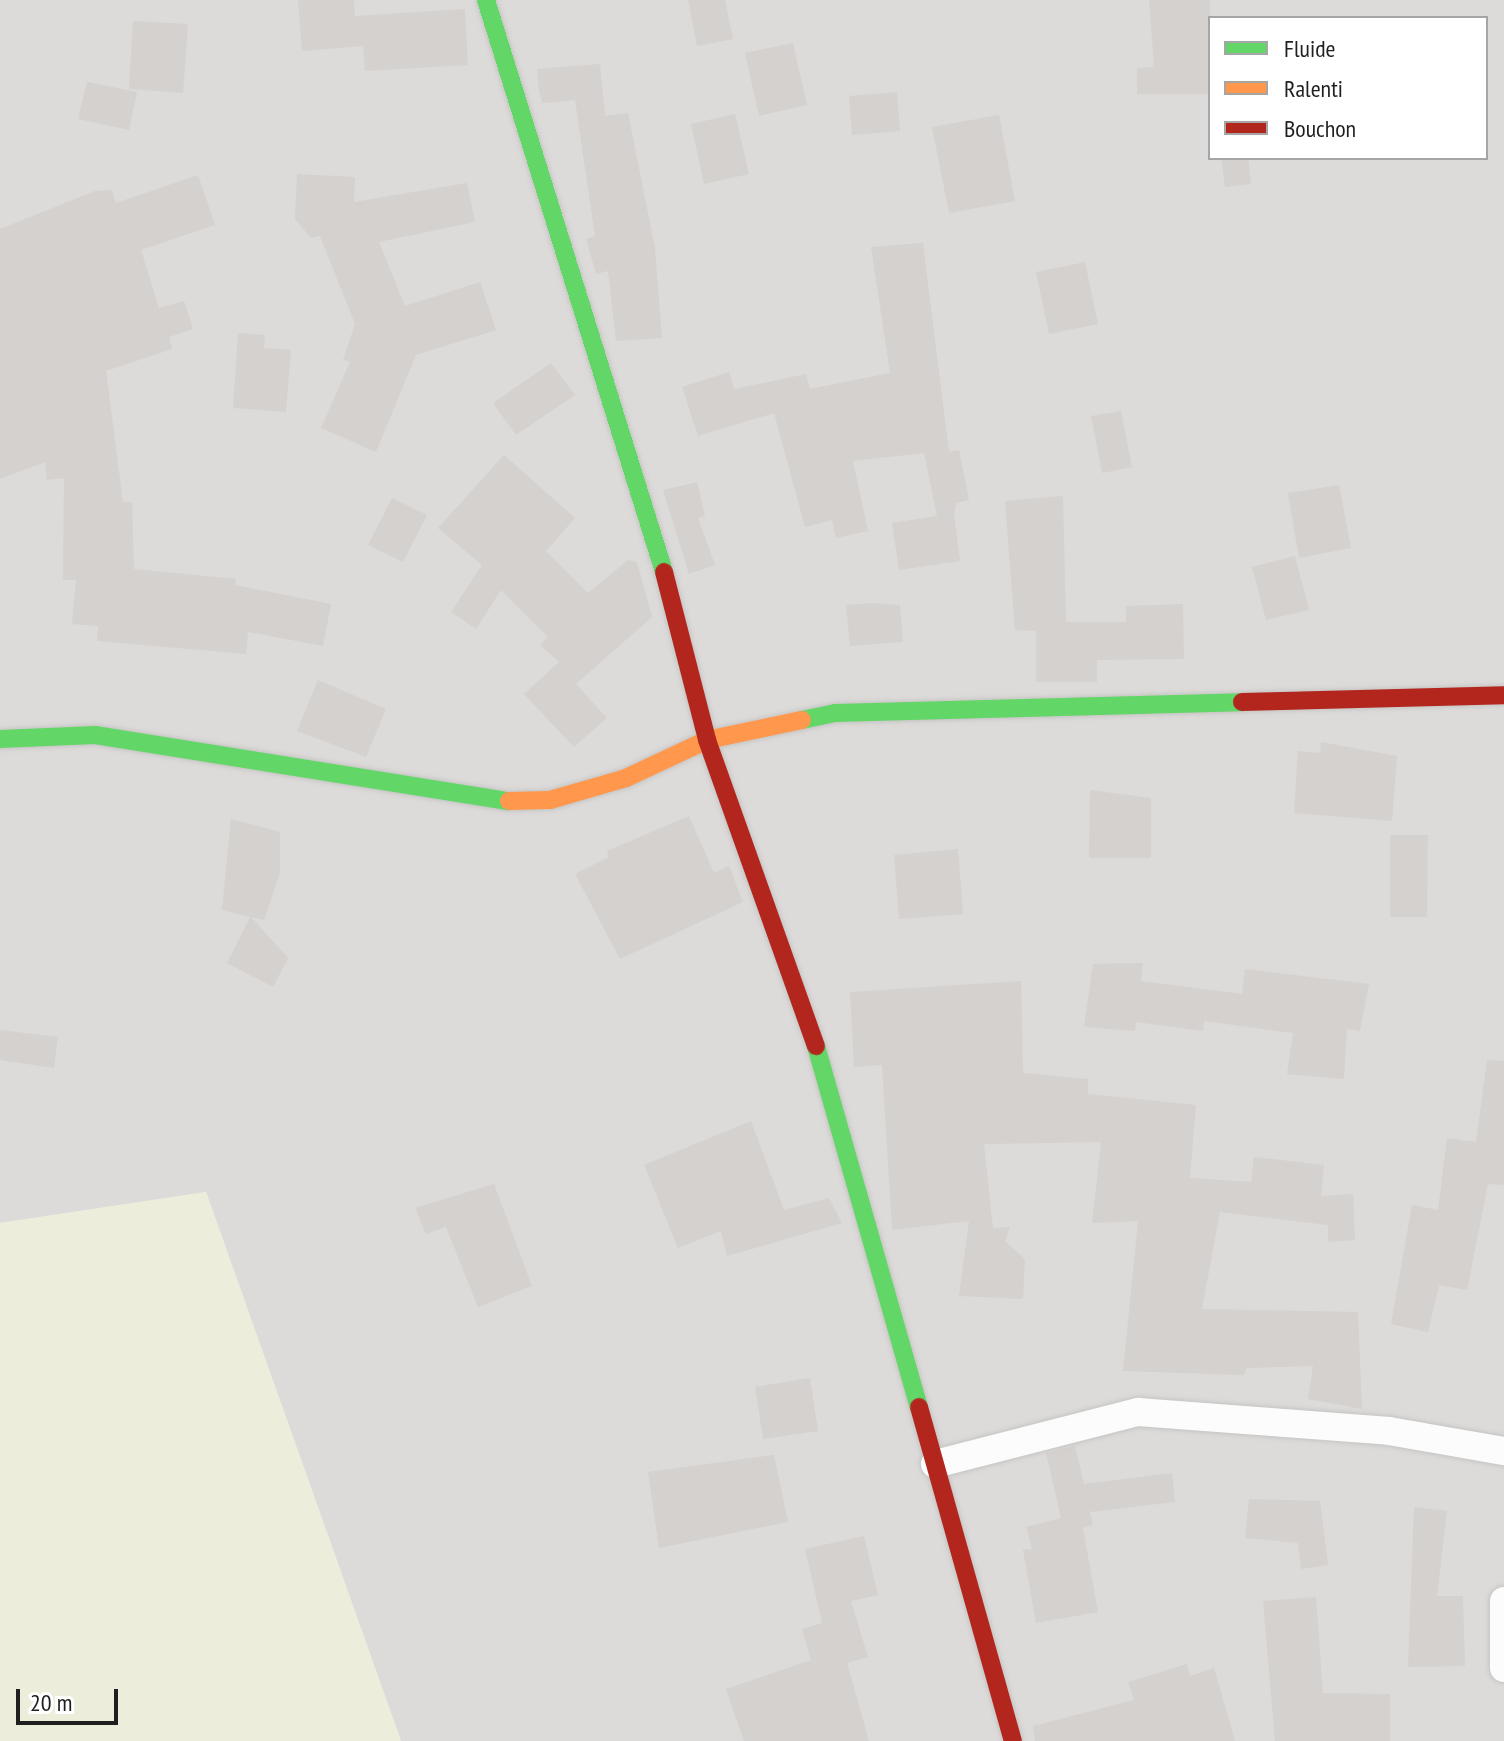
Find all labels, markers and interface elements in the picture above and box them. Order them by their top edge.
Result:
legend [1208,16,1488,160]
text: Fluide [1284,33,1335,64]
text: Ralenti [1284,73,1343,104]
text: Bouchon [1284,113,1356,144]
scale bar [20,1673,122,1723]
text: 20 m [30,1687,72,1718]

